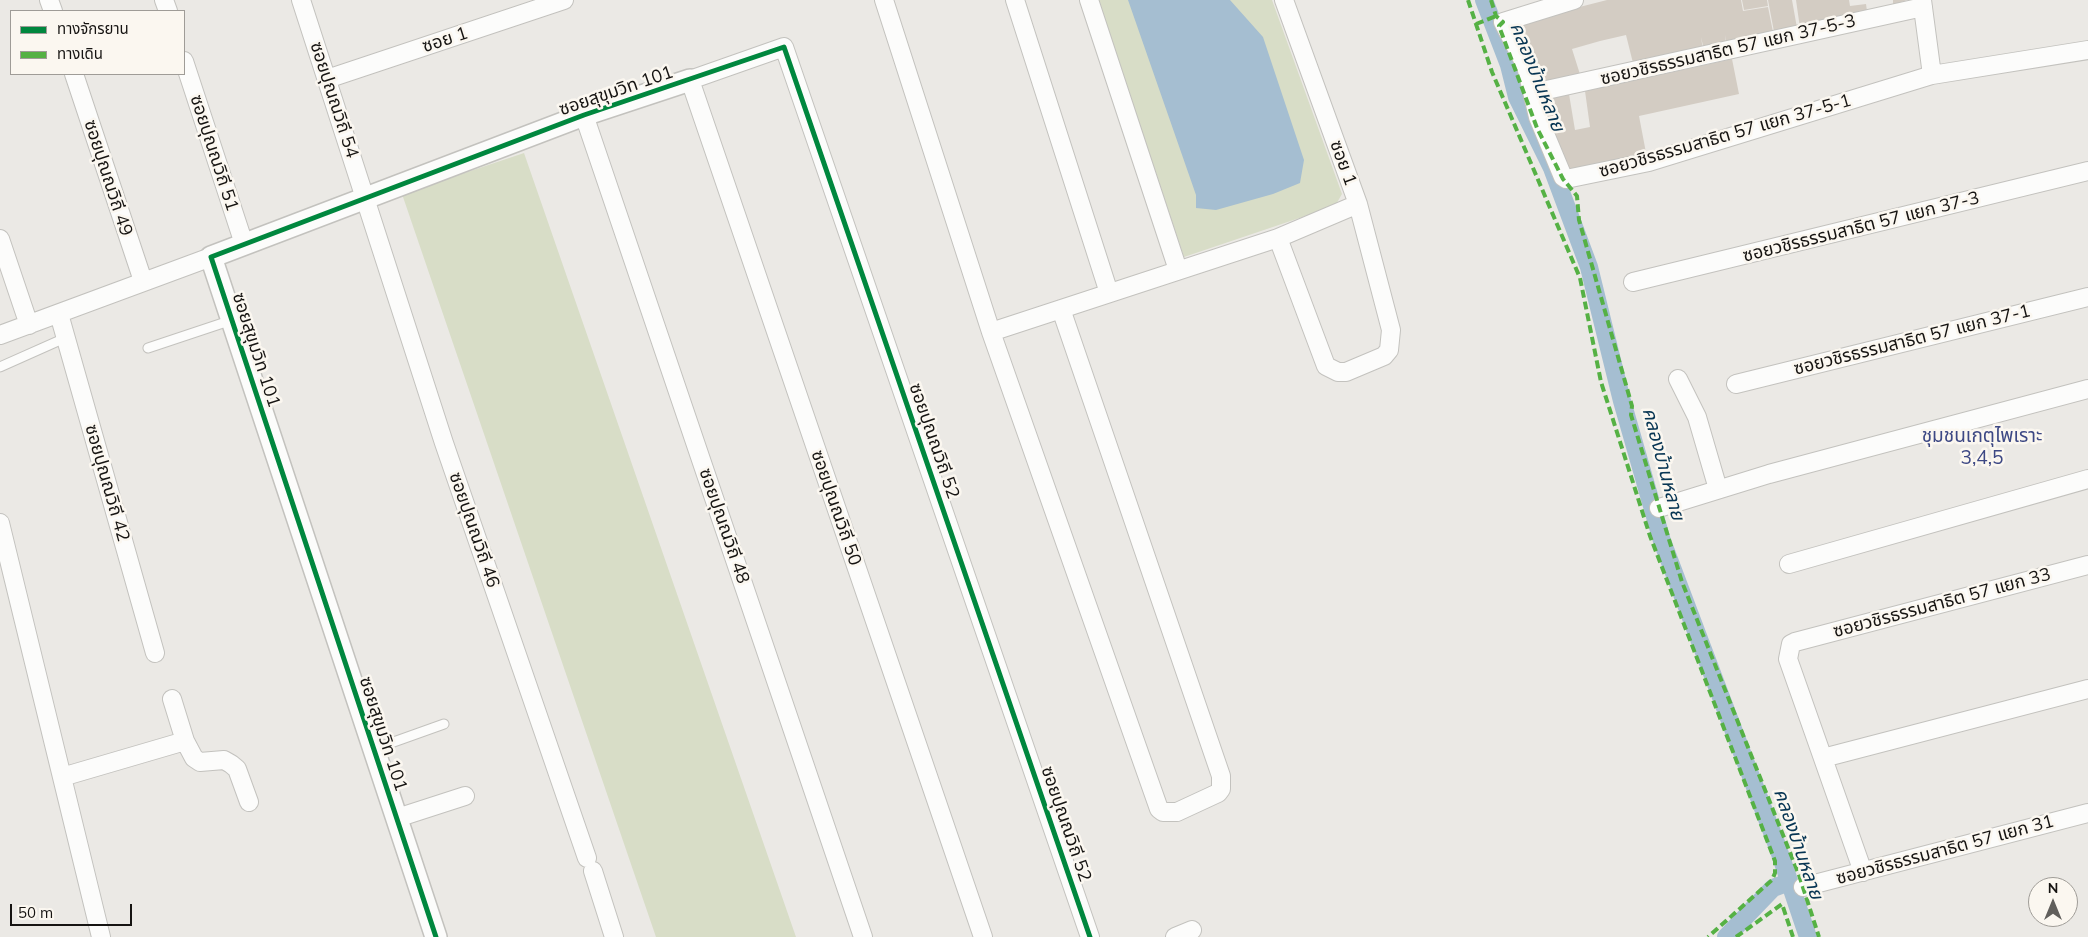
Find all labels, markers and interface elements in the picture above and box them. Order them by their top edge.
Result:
legend [10,10,185,75]
street label: ซอยวชิรธรรมสาธิต 57 แยก 37-5-3 [1598,10,1858,90]
text: ทางจักรยาน [57,19,129,38]
water label: คลองบ้านหลาย [1505,19,1569,135]
street label: ซอย 1 [420,23,470,57]
street label: ซอยปุณณวิถี 54 [305,39,363,161]
text: ทางเดิน [57,44,103,63]
street label: ซอยสุขุมวิท 101 [556,61,676,121]
street label: ซอยวชิรธรรมสาธิต 57 แยก 37-5-1 [1596,90,1854,182]
street label: ซอยปุณณวิถี 51 [185,92,243,214]
street label: ซอยปุณณวิถี 49 [79,117,137,239]
street label: ซอย 1 [1325,137,1361,189]
street label: ซอยวชิรธรรมสาธิต 57 แยก 37-3 [1741,187,1981,267]
street label: ซอยสุขุมวิท 101 [227,290,285,410]
street label: ซอยวชิรธรรมสาธิต 57 แยก 37-1 [1792,300,2032,380]
street label: ซอยปุณณวิถี 52 [904,380,964,502]
water label: คลองบ้านหลาย [1637,405,1689,523]
street label: ซอยปุณณวิถี 42 [80,422,134,544]
district label: ชุมชนเกตุไพเราะ 3,4,5 [1922,425,2042,469]
street label: ซอยปุณณวิถี 50 [806,447,866,569]
street label: ซอยปุณณวิถี 48 [694,465,754,587]
street label: ซอยปุณณวิถี 46 [444,469,504,591]
street label: ซอยวชิรธรรมสาธิต 57 แยก 33 [1831,564,2053,642]
street label: ซอยสุขุมวิท 101 [354,674,412,794]
street label: ซอยปุณณวิถี 52 [1036,763,1096,885]
water label: คลองบ้านหลาย [1768,786,1828,902]
street label: ซอยวชิรธรรมสาธิต 57 แยก 31 [1834,811,2056,889]
north arrow [2028,877,2078,927]
text: N [2048,879,2058,897]
scale bar [12,894,135,926]
text: 50 m [18,903,53,922]

